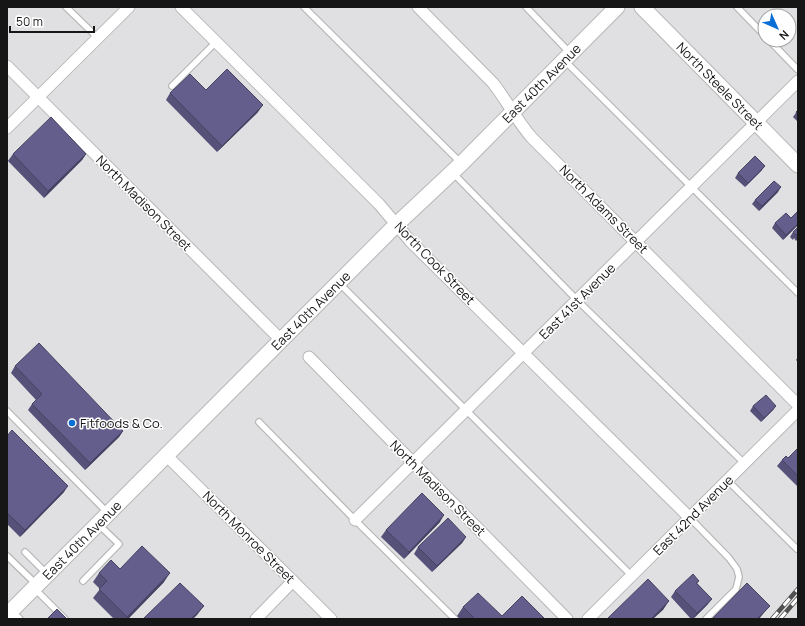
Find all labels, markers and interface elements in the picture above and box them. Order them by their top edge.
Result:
scale bar [10,8,94,34]
north arrow [757,8,797,48]
text: 50 m [16,13,43,30]
text: N [776,27,793,44]
street label: North Steele Street [673,38,767,134]
street label: East 40th Avenue [498,39,585,127]
street label: North Madison Street [92,151,196,255]
street label: North Adams Street [556,161,652,257]
street label: North Cook Street [391,218,479,308]
street label: East 41st Avenue [535,259,619,343]
street label: East 40th Avenue [267,267,354,354]
place label: Fitfoods & Co. [80,414,163,432]
marker: Fitfoods & Co. [67,418,77,428]
street label: North Madison Street [386,436,490,540]
street label: East 42nd Avenue [649,471,737,559]
street label: North Monroe Street [199,487,299,587]
street label: East 40th Avenue [38,496,126,583]

